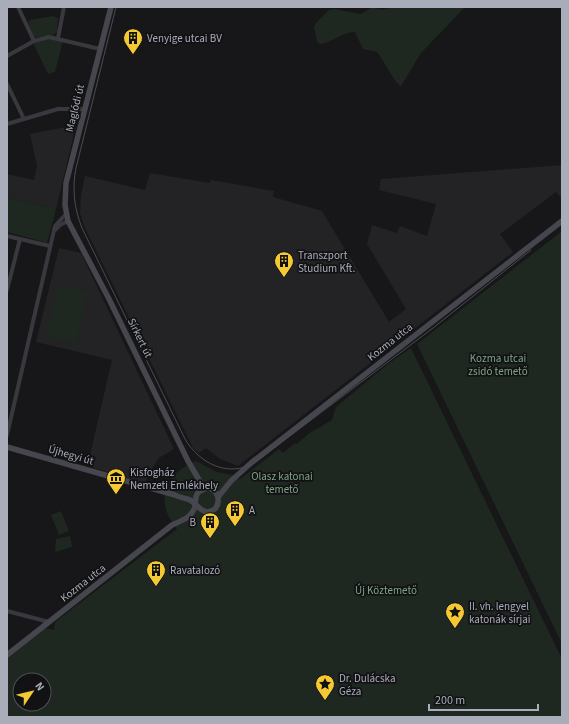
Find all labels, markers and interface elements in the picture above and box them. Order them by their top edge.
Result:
building icon: Venyige utcai BV [122,27,144,55]
place label: Venyige utcai BV [147,31,222,46]
street label: Maglódi út [62,82,88,133]
place label: Transzport Studium Kft. [298,248,355,276]
building icon: Transzport Studium Kft. [273,250,295,278]
street label: Sírkert út [124,316,156,361]
street label: Kozma utca [364,320,416,364]
park label: Kozma utcai zsidó temető [468,351,528,379]
street label: Újhegyi út [47,441,96,469]
place label: Kisfogház Nemzeti Emlékhely [130,465,218,493]
museum icon: Kisfogház Nemzeti Emlékhely [105,467,127,495]
park label: Olasz katonai temető [251,469,313,497]
building icon: A [224,499,246,527]
place label: A [249,503,255,518]
building icon: B [199,511,221,539]
place label: B [190,515,197,530]
building icon: Ravatalozó [145,559,167,587]
street label: Kozma utca [57,561,109,605]
place label: Ravatalozó [170,563,220,578]
park label: Új Köztemető [355,583,417,598]
place label: II. vh. lengyel katonák sírjai [469,599,531,627]
place icon: II. vh. lengyel katonák sírjai [444,601,466,629]
place label: Dr. Dulácska Géza [339,671,396,699]
north arrow [12,672,52,712]
place icon: Dr. Dulácska Géza [314,673,336,701]
text: N [32,679,48,694]
scale bar [429,686,538,712]
text: 200 m [435,692,465,709]

